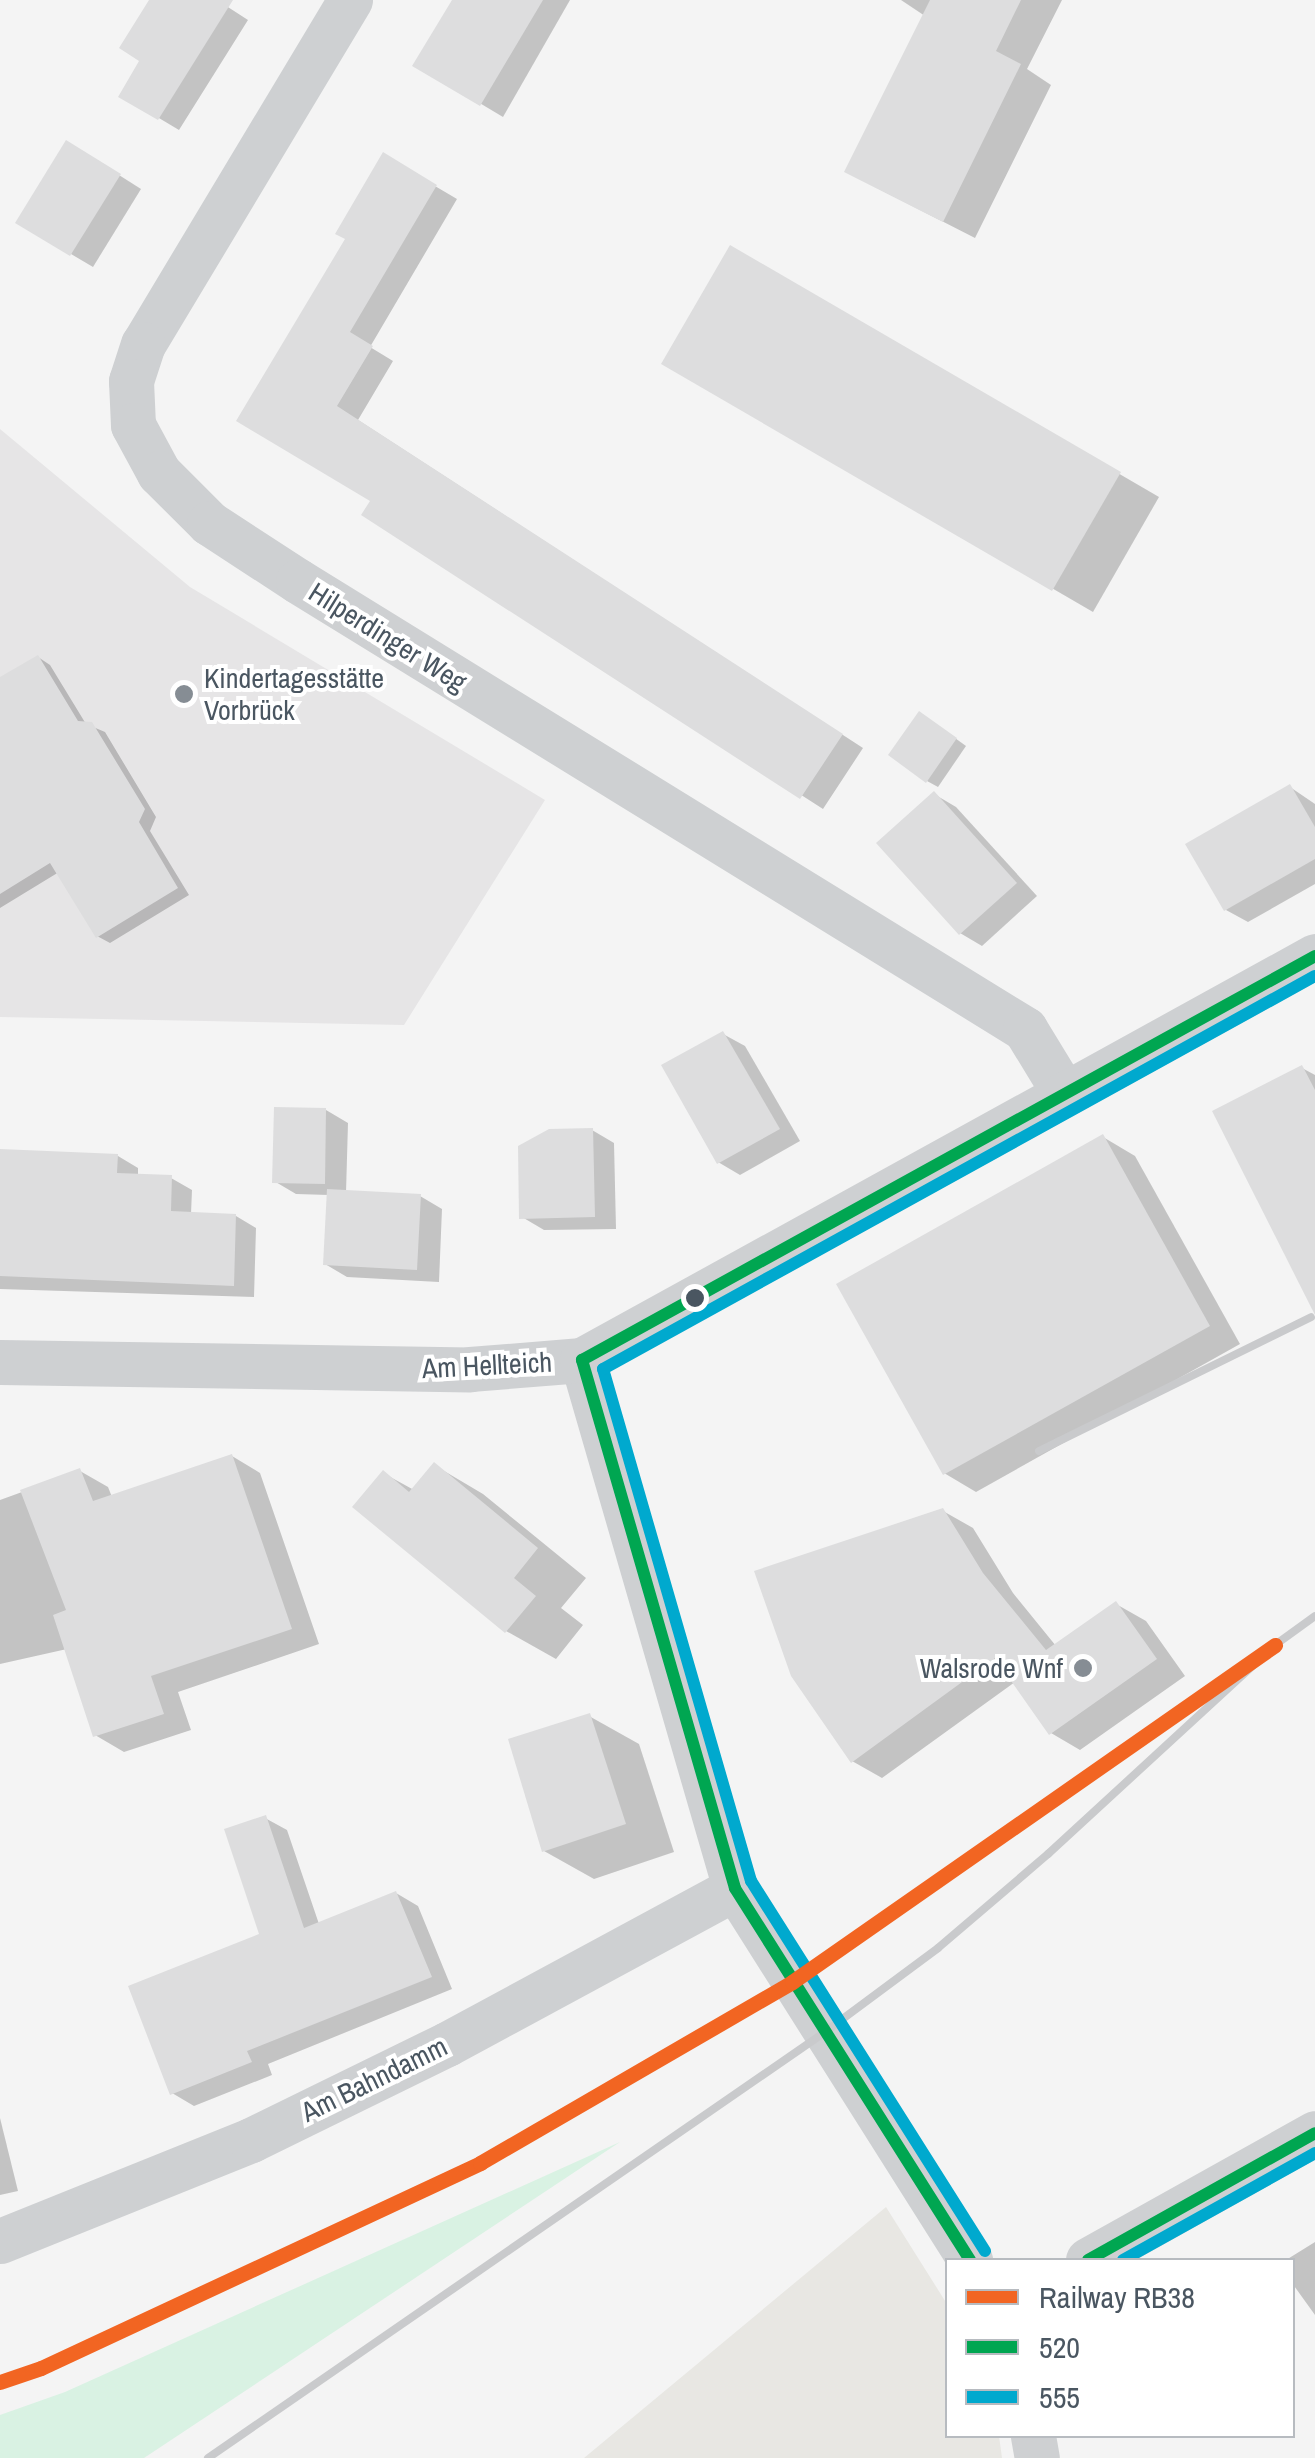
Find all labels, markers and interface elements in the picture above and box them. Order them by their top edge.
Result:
street label: Hilperdinger Weg [303,575,473,699]
place label: Kindertagesstätte Vorbrück [204,661,384,727]
marker: Kindertagesstätte Vorbrück [173,683,195,705]
unlabelled marker [685,1288,705,1308]
street label: Am Hellteich [421,1345,553,1385]
place label: Walsrode Wnf [920,1651,1063,1685]
marker: Walsrode Wnf [1072,1657,1094,1679]
street label: Am Bahndamm [296,2029,452,2129]
legend [945,2258,1295,2438]
text: Railway RB38 [1039,2277,1195,2317]
text: 520 [1039,2327,1080,2367]
text: 555 [1039,2377,1080,2417]

